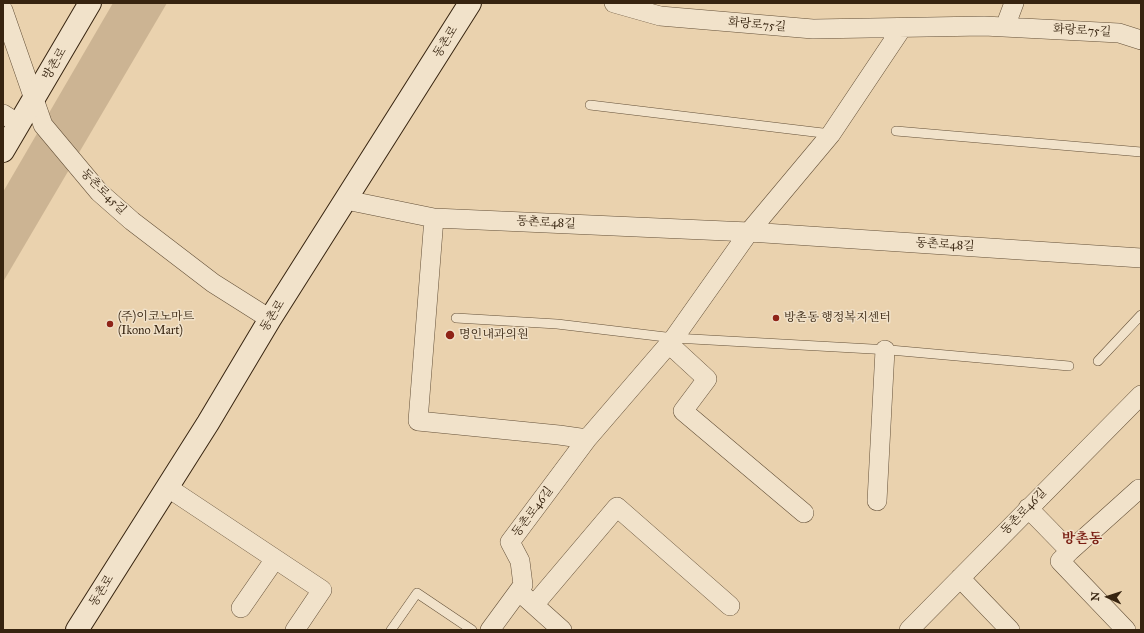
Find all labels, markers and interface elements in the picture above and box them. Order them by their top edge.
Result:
street label: 화랑로75길 [727,15,787,35]
street label: 화랑로75길 [1052,22,1112,40]
street label: 동촌로 [431,23,461,61]
street label: 방촌로 [40,45,70,83]
street label: 동촌로45길 [77,166,129,218]
street label: 동촌로48길 [516,214,576,232]
street label: 동촌로48길 [915,236,975,254]
street label: 동촌로 [258,297,288,335]
place label: (주)이코노마트 (Ikono Mart) [118,310,194,338]
place label: 방촌동 행정복지센터 [784,311,891,325]
marker: 방촌동 행정복지센터 [771,313,781,323]
marker: (주)이코노마트 (Ikono Mart) [105,319,115,329]
place label: 명인내과의원 [459,328,529,342]
marker: 명인내과의원 [444,329,456,341]
street label: 동촌로46길 [509,484,557,540]
street label: 동촌로46길 [998,486,1050,538]
district label: 방촌동 [1062,532,1102,548]
street label: 동촌로 [87,572,117,610]
north arrow [1088,577,1128,617]
text: N [1089,591,1102,601]

